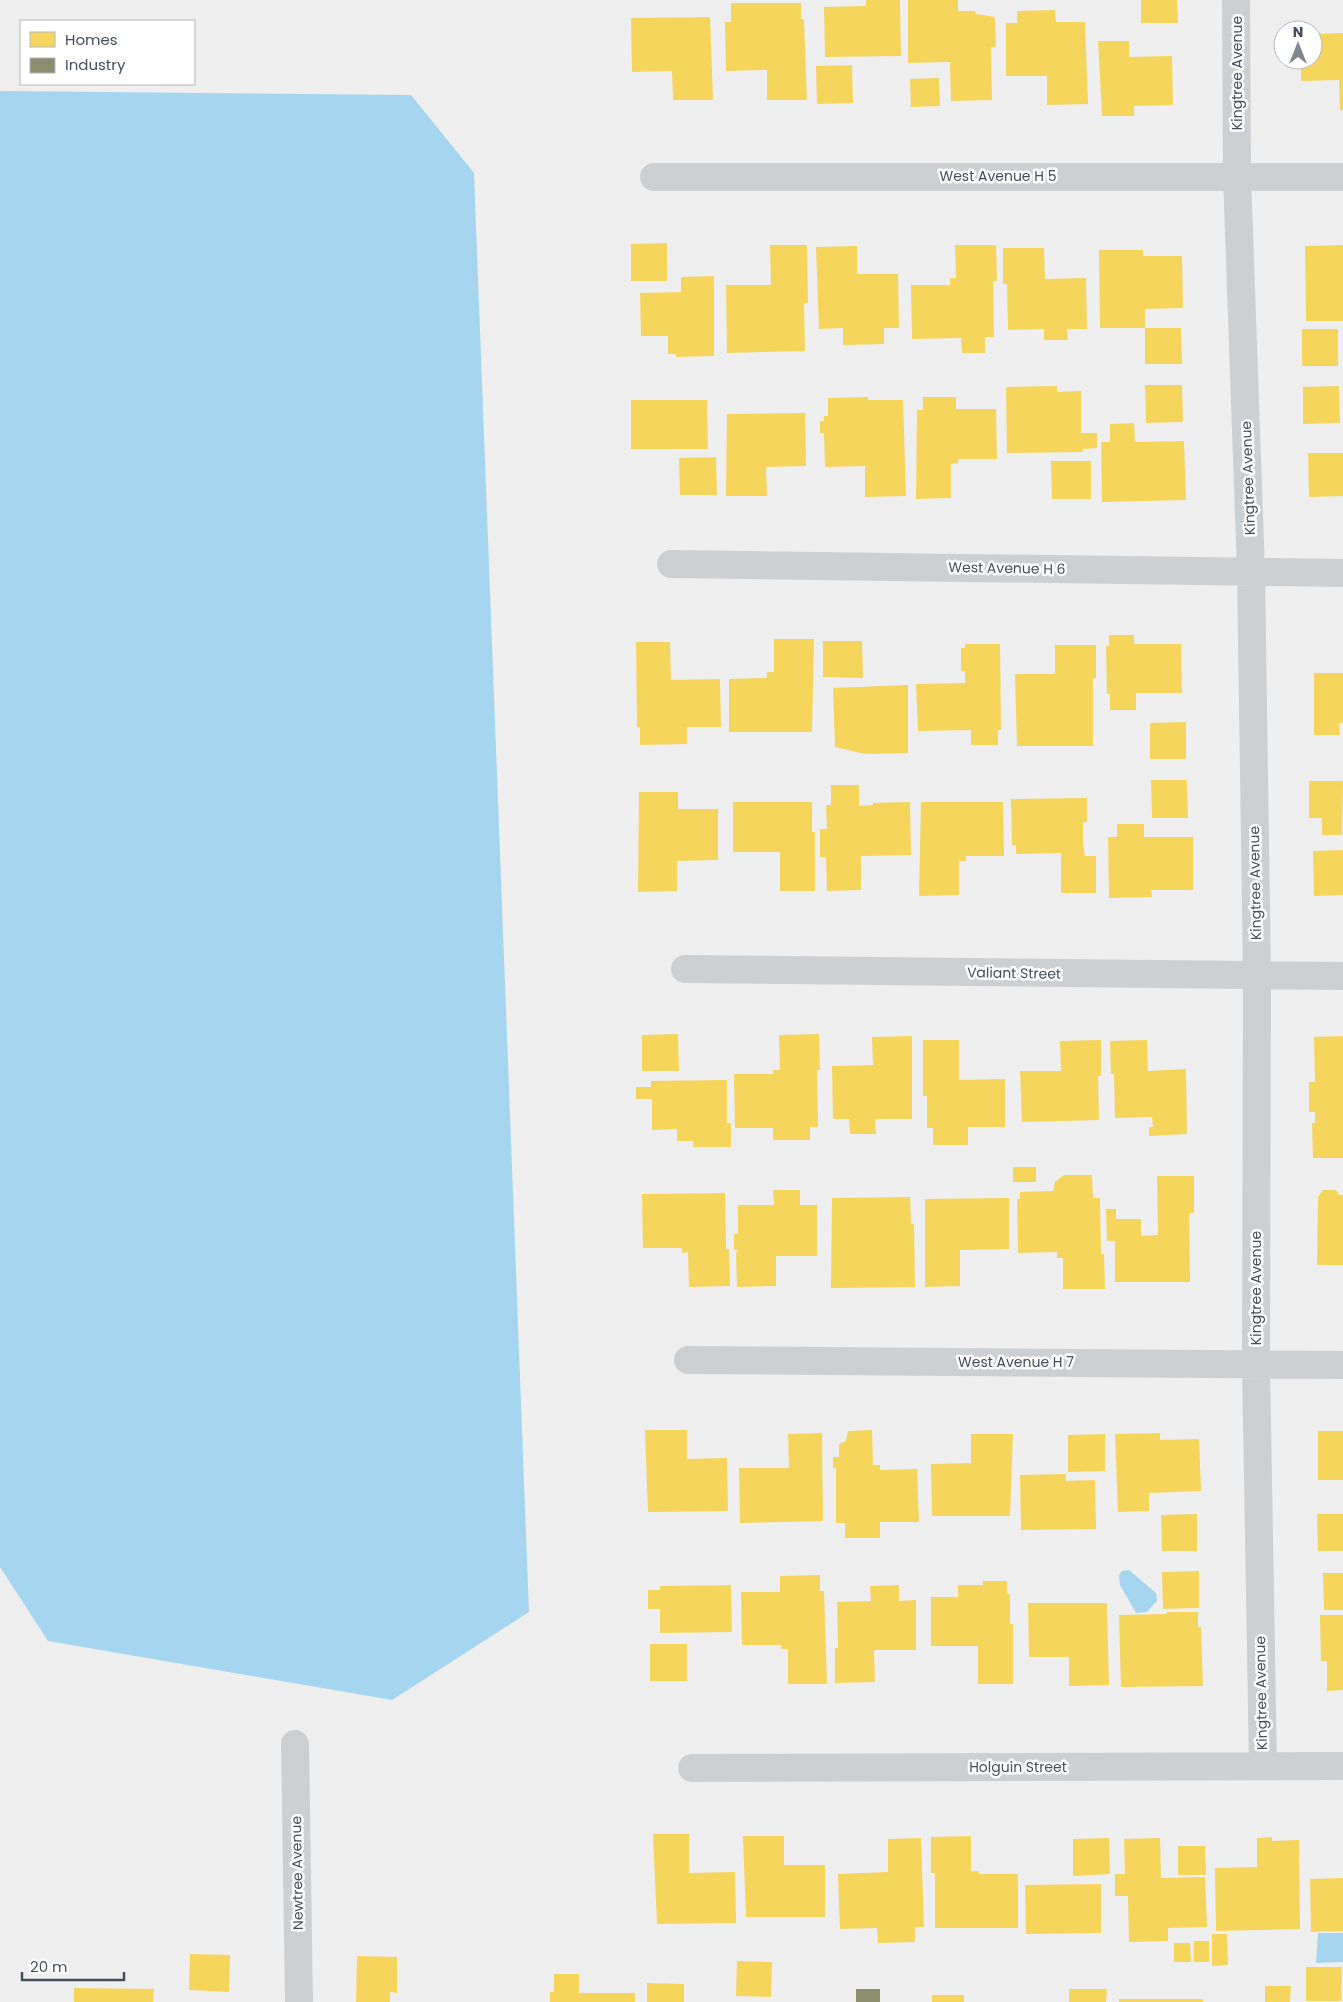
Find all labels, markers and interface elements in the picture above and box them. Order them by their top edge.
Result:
street label: Kingtree Avenue [1227,16,1247,130]
legend [20,20,195,85]
north arrow [1273,20,1323,70]
text: N [1293,22,1303,42]
text: Homes [65,29,118,50]
text: Industry [65,54,126,75]
street label: West Avenue H 5 [939,166,1057,186]
street label: Kingtree Avenue [1236,420,1260,535]
street label: West Avenue H 6 [948,557,1066,579]
street label: Kingtree Avenue [1244,825,1266,940]
street label: Valiant Street [967,962,1061,984]
street label: Kingtree Avenue [1246,1231,1266,1345]
street label: West Avenue H 7 [958,1352,1074,1372]
street label: Kingtree Avenue [1250,1635,1272,1750]
street label: Holguin Street [969,1757,1067,1777]
street label: Newtree Avenue [286,1816,308,1930]
scale bar [22,1950,125,1982]
text: 20 m [30,1956,68,1977]

